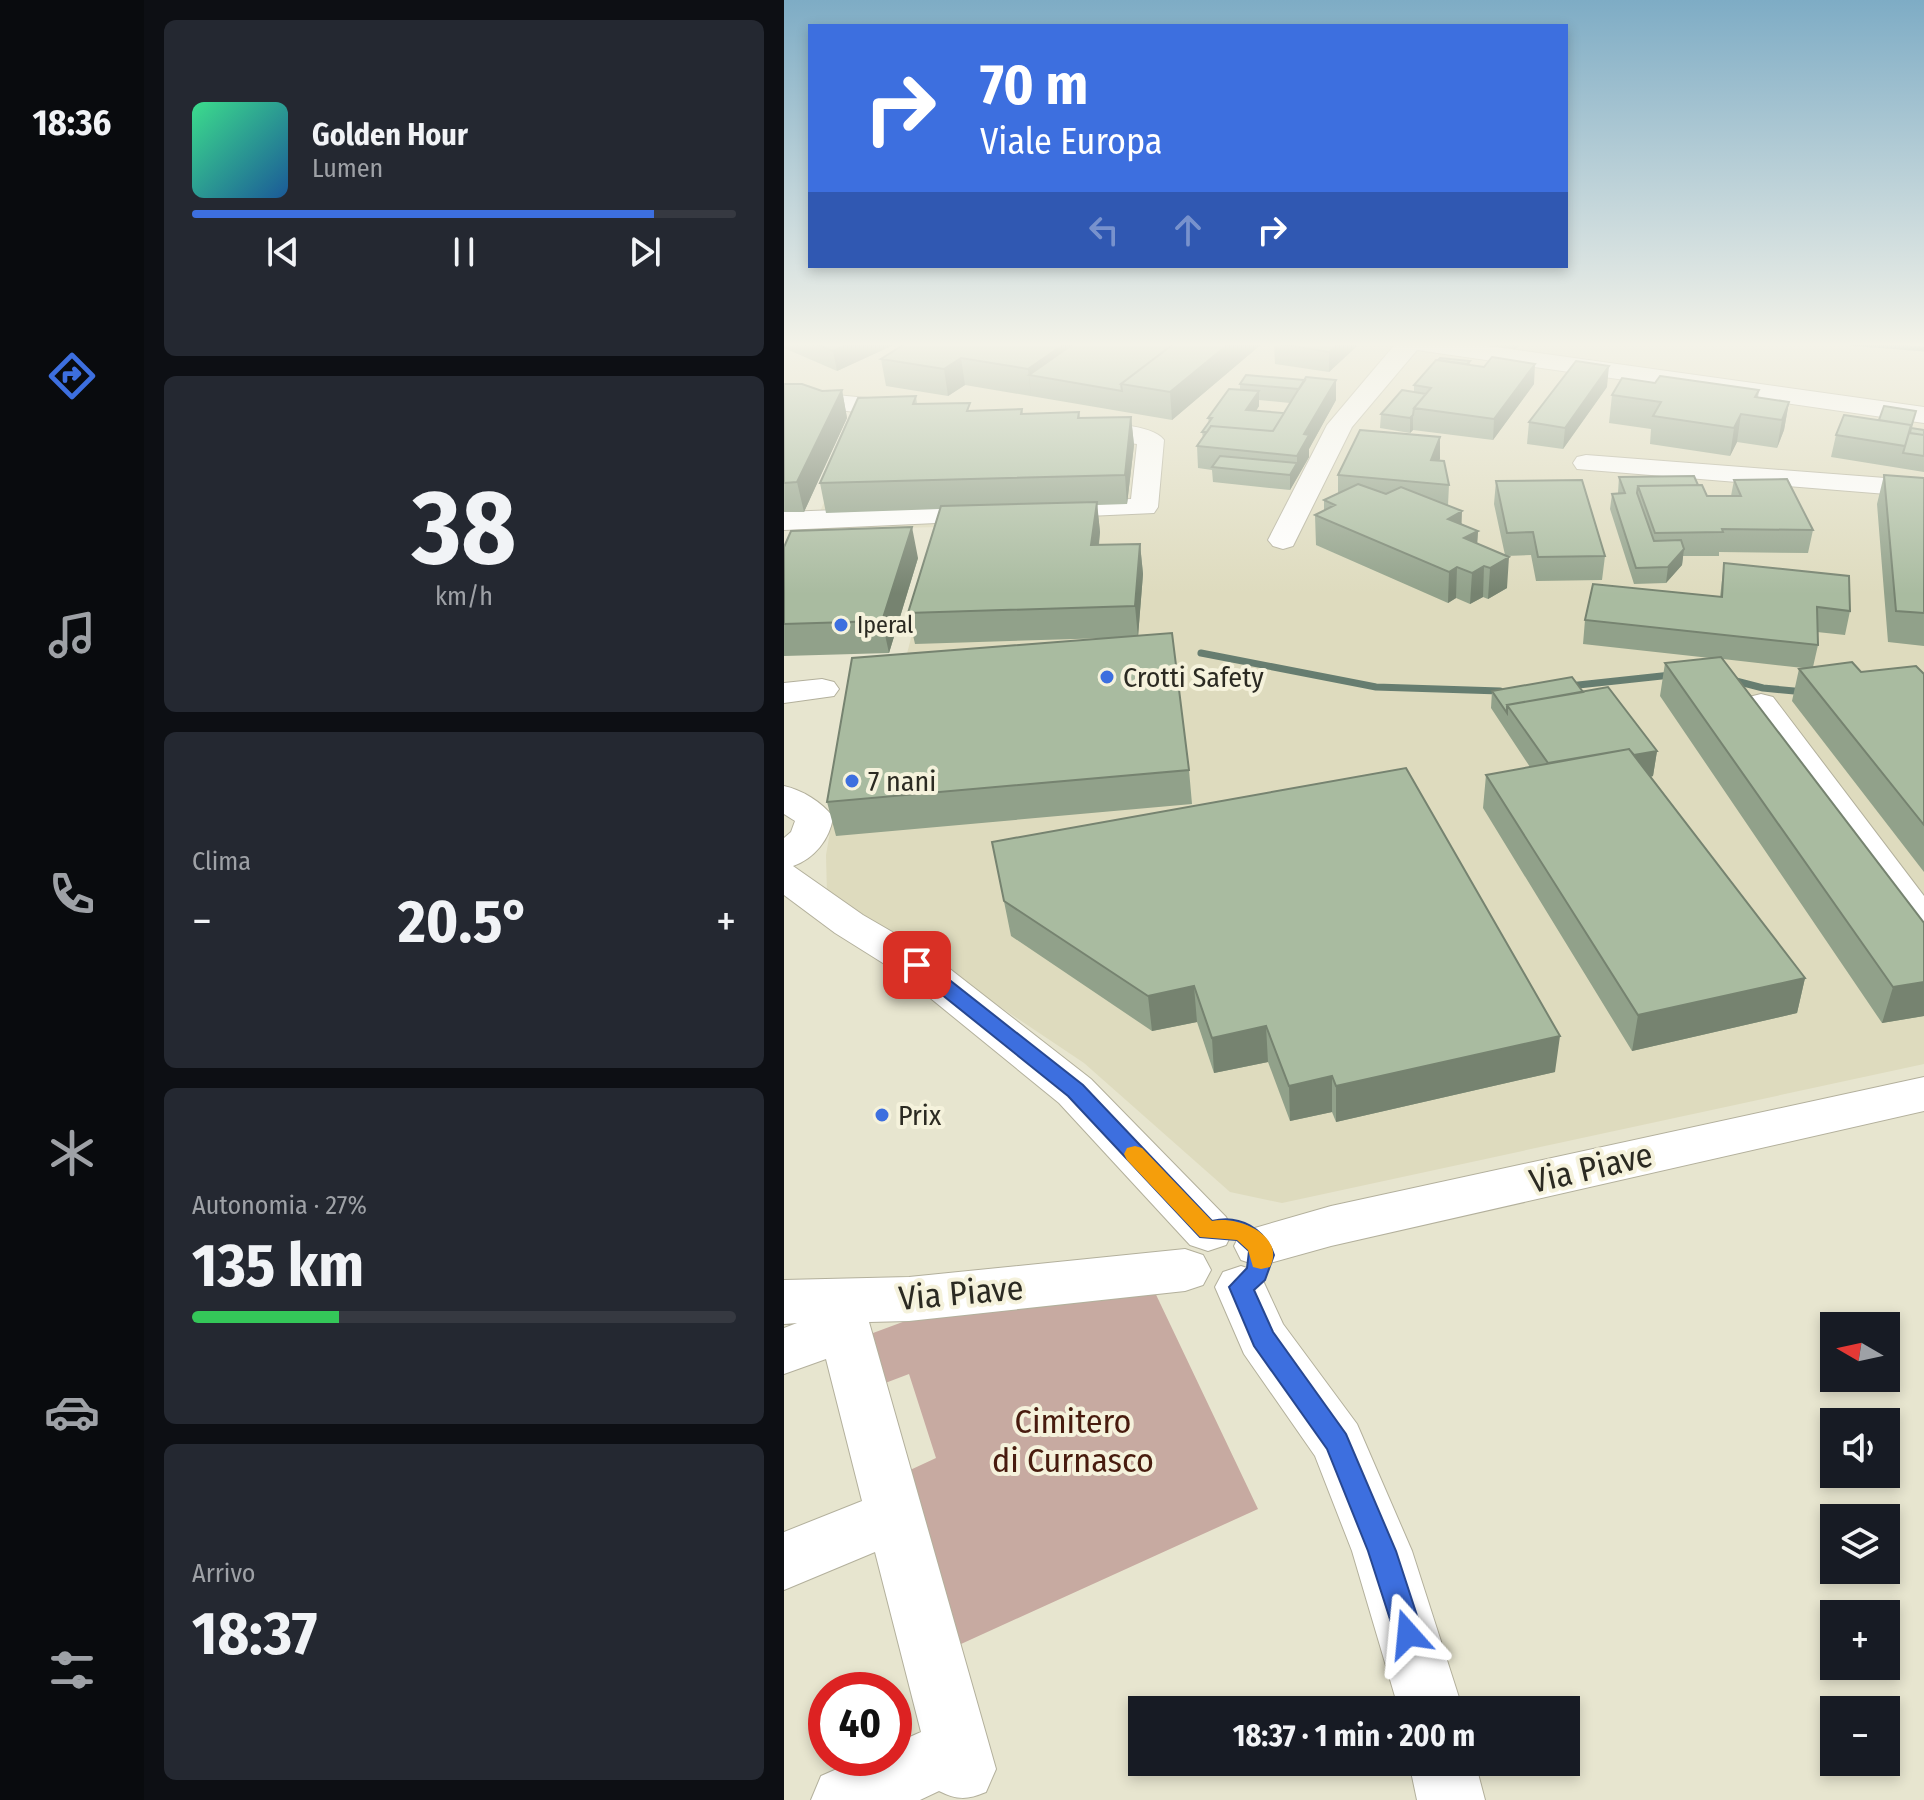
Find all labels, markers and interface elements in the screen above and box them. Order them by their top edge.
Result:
text: 70 m [980,52,1088,119]
icon: right [848,56,952,160]
text: 18:36 [33,101,111,145]
text: Golden Hour [312,117,468,153]
text: Viale Europa [980,120,1162,164]
text: Lumen [312,153,383,184]
icon: left [1082,208,1126,252]
icon: ahead [1166,208,1210,252]
icon: right [1250,208,1294,252]
icon: previous [261,230,305,274]
icon: pause [442,230,486,274]
icon: next [623,230,667,274]
icon: directions [44,348,100,404]
text: 38 [412,466,516,591]
text: km/h [435,581,493,612]
icon: music [44,607,100,663]
place label: Iperal [857,611,913,639]
marker: Iperal [832,616,850,634]
place label: Crotti Safety [1123,661,1264,694]
marker: Crotti Safety [1098,668,1116,686]
place label: 7 nani [868,765,936,798]
marker: 7 nani [843,772,861,790]
text: Clima [192,846,251,877]
icon: phone [44,866,100,922]
text: 20.5° [398,886,530,958]
text: − [192,895,212,948]
text: + [716,895,736,948]
pin [883,931,951,999]
icon: arrive [895,943,939,987]
place label: Prix [898,1099,942,1132]
marker: Prix [873,1106,891,1124]
icon: climate [44,1125,100,1181]
street label: Via Piave [1526,1134,1656,1202]
text: Autonomia · 27% [192,1190,367,1221]
text: 135 km [192,1230,364,1302]
street label: Via Piave [897,1267,1025,1319]
north arrow [1820,1312,1900,1392]
map controls [1820,1312,1900,1776]
icon: car [44,1384,100,1440]
park label: Cimitero di Curnasco [992,1401,1154,1481]
button: sound [1820,1408,1900,1488]
button: layers [1820,1504,1900,1584]
text: Arrivo [192,1558,256,1589]
position arrow [1366,1592,1450,1676]
text: 18:37 [192,1598,317,1670]
button: + [1820,1600,1900,1680]
icon: filters [44,1642,100,1698]
speed limit sign: 40 [808,1672,912,1776]
button: − [1820,1696,1900,1776]
text: 18:37 · 1 min · 200 m [1233,1718,1475,1754]

